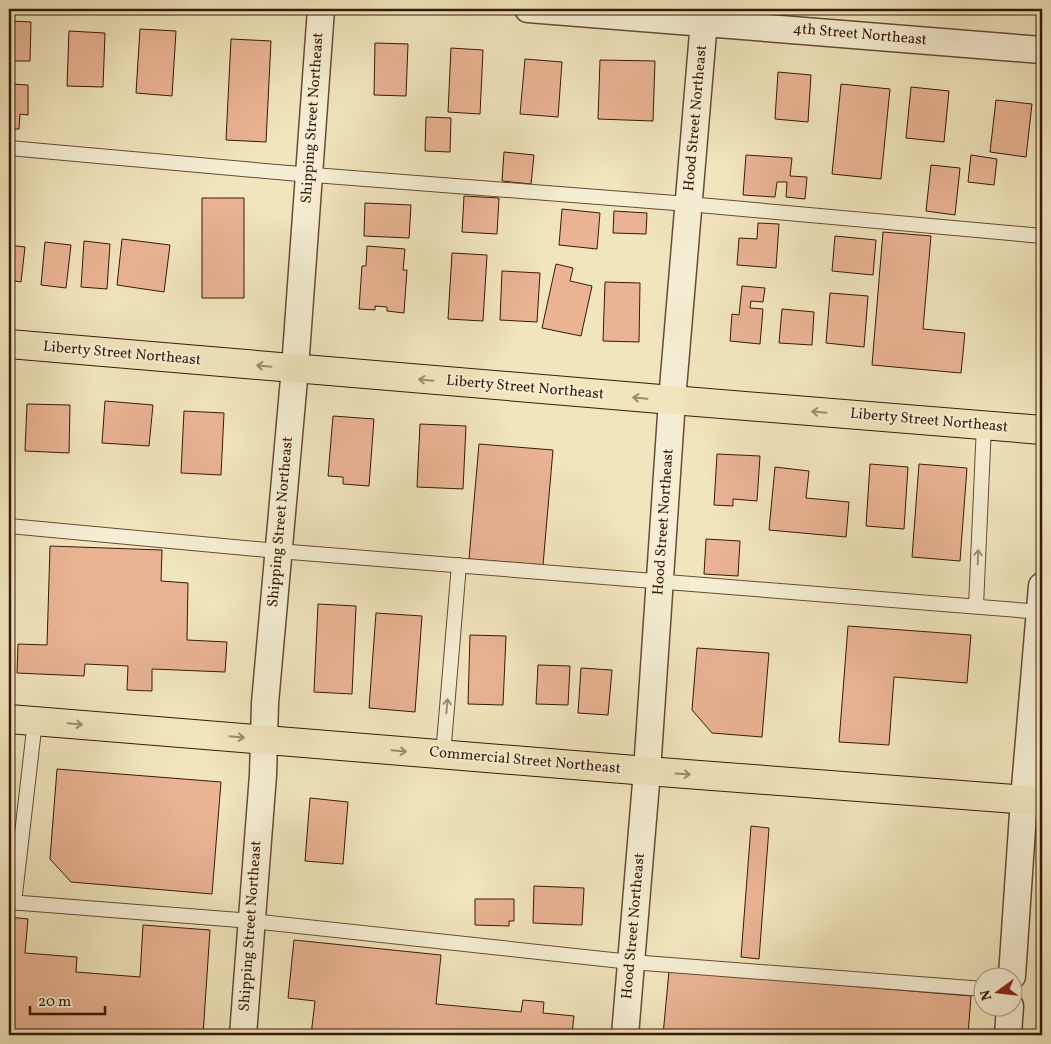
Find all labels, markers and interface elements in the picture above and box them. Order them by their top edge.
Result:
street label: 4th Street Northeast [792,19,928,51]
street label: Shipping Street Northeast [297,32,329,204]
street label: Hood Street Northeast [679,44,713,192]
street label: Liberty Street Northeast [42,337,202,371]
one-way arrow [256,361,272,371]
street label: Liberty Street Northeast [445,371,605,405]
one-way arrow [418,375,434,384]
one-way arrow [632,393,648,402]
street label: Liberty Street Northeast [849,404,1009,438]
one-way arrow [811,407,827,417]
street label: Shipping Street Northeast [263,436,299,608]
street label: Hood Street Northeast [648,448,680,596]
one-way arrow [974,550,983,566]
one-way arrow [443,698,452,714]
one-way arrow [67,720,83,729]
one-way arrow [228,733,244,742]
street label: Commercial Street Northeast [428,742,622,780]
one-way arrow [390,746,406,756]
one-way arrow [674,769,690,779]
street label: Shipping Street Northeast [235,840,267,1012]
street label: Hood Street Northeast [617,852,651,1000]
north arrow [974,966,1024,1016]
scale bar [30,984,105,1016]
text: N [976,988,997,1002]
text: 20 m [38,992,71,1013]

